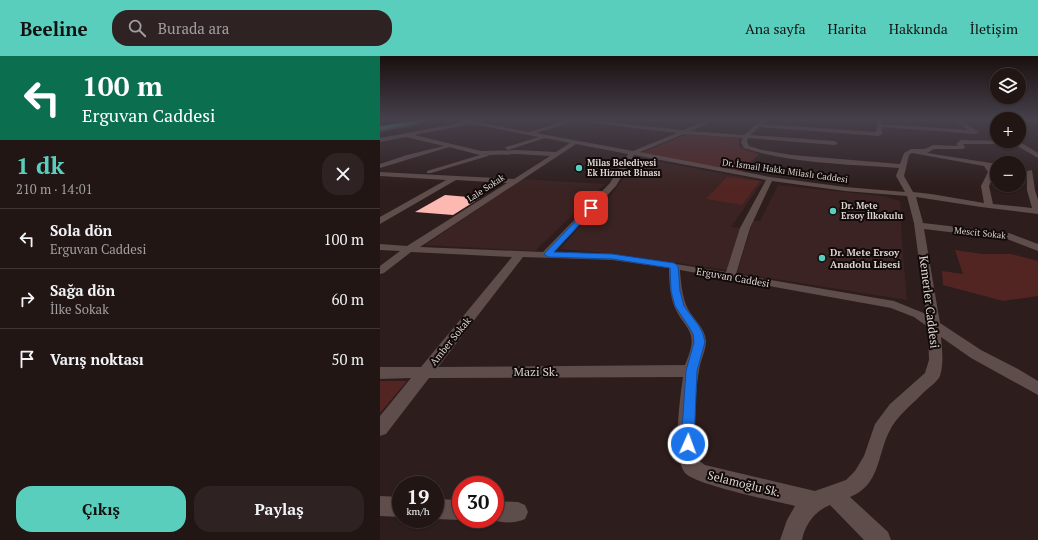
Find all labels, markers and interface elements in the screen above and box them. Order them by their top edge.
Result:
search box [112,10,392,46]
text: Beeline [20,16,88,41]
icon: search [126,17,148,39]
text: Burada ara [158,18,229,38]
text: Ana sayfa [745,19,806,38]
text: Harita [828,19,867,38]
text: Hakkında [889,19,948,38]
text: İletişim [970,19,1018,38]
text: 100 m [82,67,163,104]
map controls [990,68,1026,192]
button: layers [990,68,1026,104]
icon: left [16,72,68,124]
text: Erguvan Caddesi [82,103,215,127]
button: + [990,112,1026,148]
text: 1 dk [16,149,64,181]
button: close [322,153,364,195]
street label: Dr. İsmail Hakkı Milaslı Caddesi [721,156,849,186]
button: − [990,156,1026,192]
place label: Milas Belediyesi Ek Hizmet Binası [587,157,661,179]
marker: Milas Belediyesi Ek Hizmet Binası [574,163,584,173]
street label: Lale Sokak [465,171,507,205]
text: 210 m · 14:01 [16,180,93,198]
pin [574,191,608,225]
icon: arrive [580,197,602,219]
place label: Dr. Mete Ersoy İlkokulu [841,200,903,222]
marker: Dr. Mete Ersoy İlkokulu [828,206,838,216]
text: Sola dön [50,220,112,240]
street label: Mescit Sokak [953,224,1007,242]
icon: left [16,228,38,250]
text: 100 m [323,229,364,249]
text: Erguvan Caddesi [50,240,146,258]
place label: Dr. Mete Ersoy Anadolu Lisesi [830,246,901,271]
marker: Dr. Mete Ersoy Anadolu Lisesi [817,253,827,263]
street label: Kemerler Caddesi [916,255,943,350]
street label: Erguvan Caddesi [695,265,771,290]
text: Sağa dön [50,280,115,300]
icon: right [16,288,38,310]
text: 60 m [331,289,364,309]
text: İlke Sokak [50,300,109,318]
street label: Amber Sokak [427,314,474,368]
icon: arrive [16,348,38,370]
text: Varış noktası [50,349,144,369]
text: 50 m [331,349,364,369]
street label: Mazi Sk. [514,364,558,379]
position arrow [667,423,709,465]
street label: Selamoğlu Sk. [706,467,782,500]
speed limit sign: 30 [452,476,504,528]
text: 19 [407,483,429,510]
button: Çıkış [16,486,186,532]
button: Paylaş [194,486,364,532]
text: km/h [406,505,430,518]

